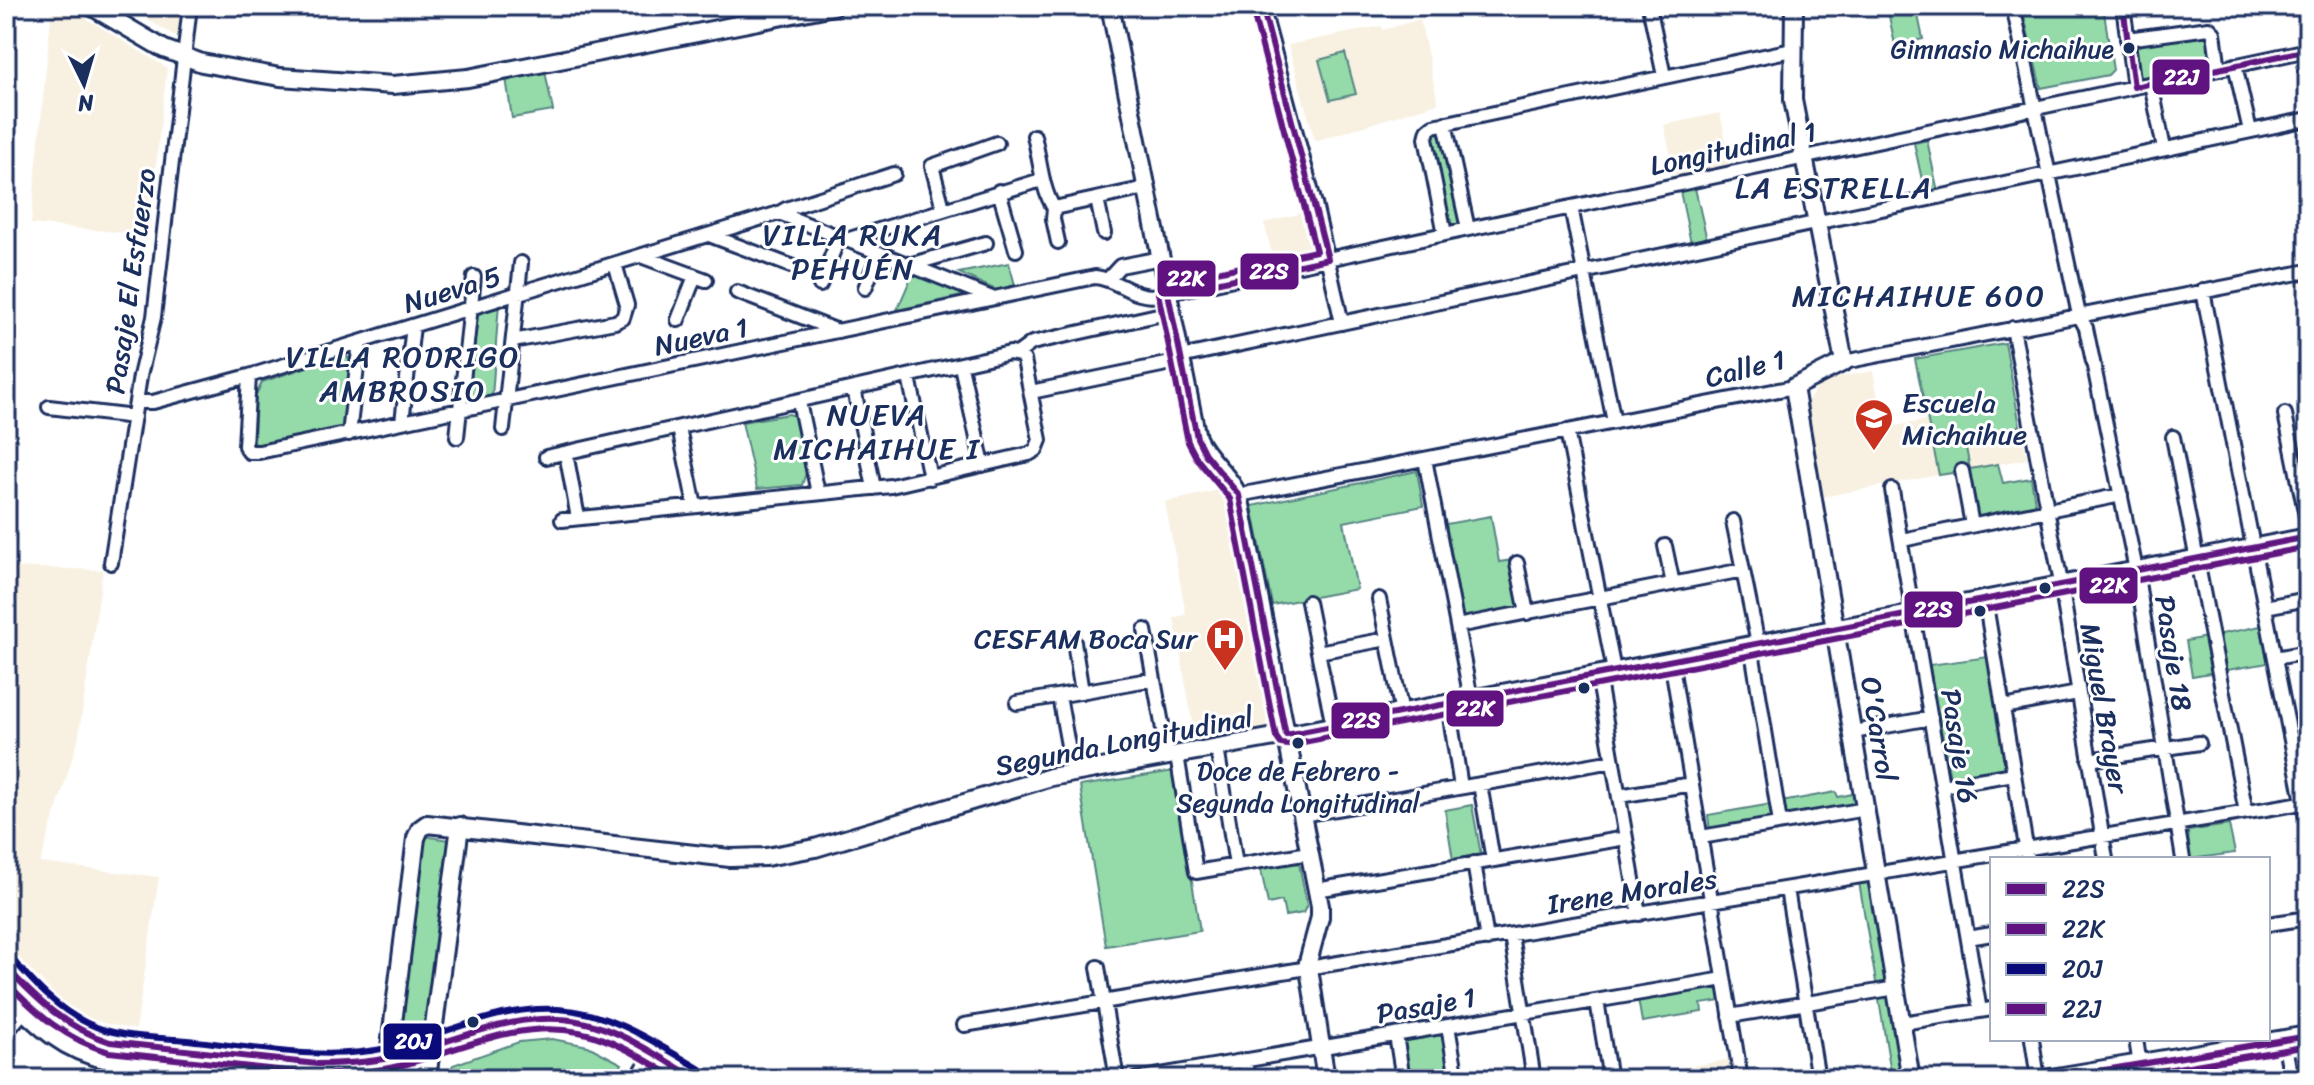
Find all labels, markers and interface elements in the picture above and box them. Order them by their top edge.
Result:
place label: Gimnasio Michaihue [1890,26,2114,72]
marker: Gimnasio Michaihue [2121,40,2137,56]
north arrow [44,44,124,124]
line badge: 22J [2151,58,2211,96]
text: 22J [2162,58,2201,97]
text: N [76,83,96,124]
street label: Longitudinal 1 [1645,107,1821,190]
district label: LA ESTRELLA [1735,161,1933,215]
street label: Pasaje El Esfuerzo [90,165,171,397]
district label: VILLA RUKA PEHUÉN [763,208,943,296]
street label: Nueva 5 [397,251,507,328]
line badge: 22S [1239,252,1300,291]
text: 22S [1248,252,1289,291]
line badge: 22K [1156,259,1217,298]
text: 22K [1166,259,1207,298]
district label: MICHAIHUE 600 [1792,269,2046,323]
street label: Nueva 1 [649,303,753,370]
district label: VILLA RODRIGO AMBROSIO [286,330,520,418]
street label: Calle 1 [1700,335,1790,402]
place label: Escuela Michaihue [1902,378,2027,459]
district label: NUEVA MICHAIHUE I [773,388,981,476]
school or university icon: Escuela Michaihue [1853,397,1895,452]
line badge: 22K [2078,566,2139,605]
text: 22K [2089,566,2130,605]
unlabelled marker [2037,580,2053,596]
line badge: 22S [1903,590,1964,629]
text: 22S [1912,590,1953,629]
street label: Pasaje 18 [2140,592,2207,715]
unlabelled marker [1972,603,1988,619]
place label: CESFAM Boca Sur [974,614,1199,663]
hospital icon: CESFAM Boca Sur [1204,617,1246,672]
street label: Miguel Brayer [2065,619,2144,799]
street label: O'Carrol [1846,673,1911,786]
unlabelled marker [1576,680,1592,696]
street label: Pasaje 16 [1926,685,1993,807]
line badge: 22K [1445,689,1505,728]
text: 22K [1455,689,1496,728]
street label: Segunda Longitudinal [991,692,1259,791]
line badge: 22S [1330,701,1391,740]
text: 22S [1340,701,1381,740]
marker: Doce de Febrero - Segunda Longitudinal [1290,735,1306,751]
place label: Doce de Febrero - Segunda Longitudinal [1176,748,1420,826]
street label: Irene Morales [1543,854,1721,929]
legend [1990,857,2270,1041]
text: 22S [2062,868,2105,910]
text: 22K [2062,908,2106,950]
text: 20J [2062,948,2103,990]
street label: Pasaje 1 [1373,973,1480,1038]
text: 22J [2062,988,2102,1030]
unlabelled marker [465,1014,481,1030]
line badge: 20J [382,1022,443,1061]
text: 20J [394,1022,433,1061]

